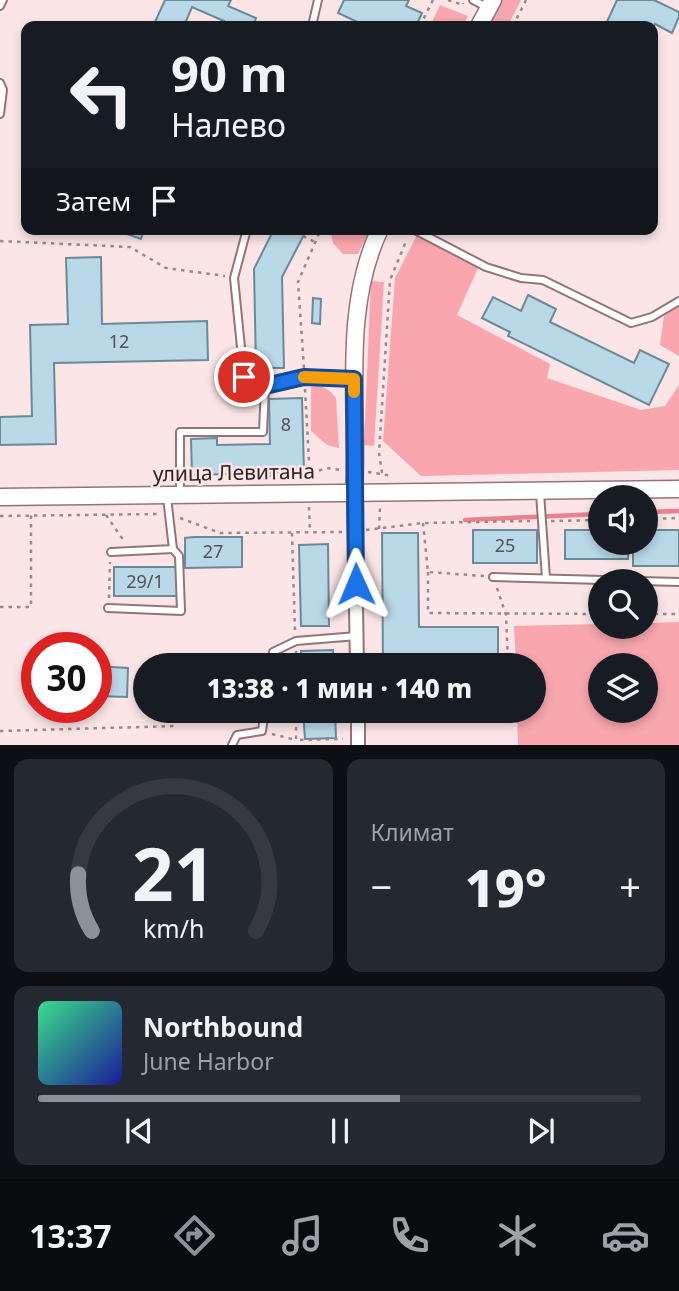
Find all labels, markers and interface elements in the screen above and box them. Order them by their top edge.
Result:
text: 90 m [171,40,288,106]
icon: left [56,49,147,140]
text: Налево [171,103,286,146]
icon: arrive [145,182,183,220]
text: Затем [56,183,131,219]
house number: 12 [109,329,129,353]
pin [214,347,274,407]
icon: arrive [225,358,263,396]
house number: 8 [281,412,291,436]
street label: улица Левитана [153,457,315,487]
map controls [588,485,658,723]
button: sound [588,485,658,555]
house number: 25 [495,533,515,557]
house number: 27 [203,539,223,563]
position arrow [319,547,393,621]
house number: 29/1 [126,569,164,593]
button: search [588,569,658,639]
speed limit sign: 30 [21,632,112,723]
button: layers [588,653,658,723]
text: 13:38 · 1 мин · 140 m [207,670,472,706]
text: Климат [371,816,454,848]
text: 21 [132,824,215,923]
text: 19° [465,851,547,922]
text: − [371,860,392,912]
text: + [619,860,641,912]
text: km/h [142,911,204,945]
text: Northbound [143,1009,303,1045]
text: June Harbor [143,1045,274,1077]
icon: previous [120,1112,158,1150]
icon: pause [321,1112,359,1150]
icon: next [522,1112,560,1150]
icon: directions [170,1211,219,1260]
icon: music [278,1211,327,1260]
icon: phone [385,1211,434,1260]
icon: climate [493,1211,542,1260]
icon: car [601,1211,650,1260]
text: 13:37 [29,1214,112,1257]

